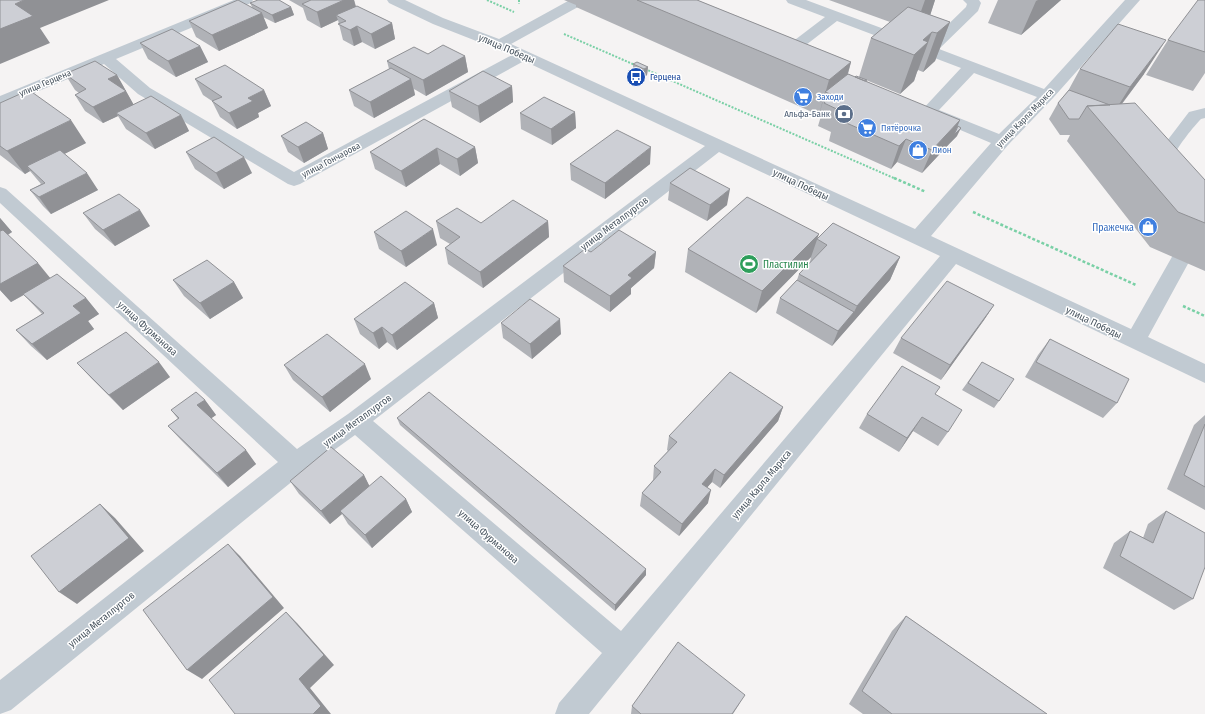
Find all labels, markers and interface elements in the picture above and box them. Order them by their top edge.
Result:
street label: улица Победы [476,32,537,66]
bus stop icon: Герцена [625,66,647,88]
street label: улица Герцена [18,67,73,98]
place label: Герцена [650,72,681,82]
supermarket icon: Заходи [792,86,814,108]
street label: улица Карла Маркса [994,86,1056,149]
place label: Заходи [817,92,844,102]
bank icon: Альфа-Банк [833,103,855,125]
place label: Альфа-Банк [784,109,831,119]
supermarket icon: Пятёрочка [856,117,878,139]
place label: Пятёрочка [881,123,922,133]
shop icon: Лион [907,139,929,161]
street label: улица Гончарова [300,140,362,180]
place label: Лион [932,145,952,155]
street label: улица Победы [771,167,830,203]
street label: улица Металлургов [578,194,651,253]
shop icon: Пражечка [1137,216,1159,238]
place label: Пражечка [1092,222,1134,234]
sports icon: Пластилин [738,253,760,275]
place label: Пластилин [763,259,809,271]
street label: улица Фурманова [115,299,180,359]
street label: улица Победы [1064,304,1123,342]
street label: улица Металлургов [321,392,394,450]
street label: улица Карла Маркса [729,448,794,522]
street label: улица Фурманова [456,507,521,566]
street label: улица Металлургов [66,589,137,650]

